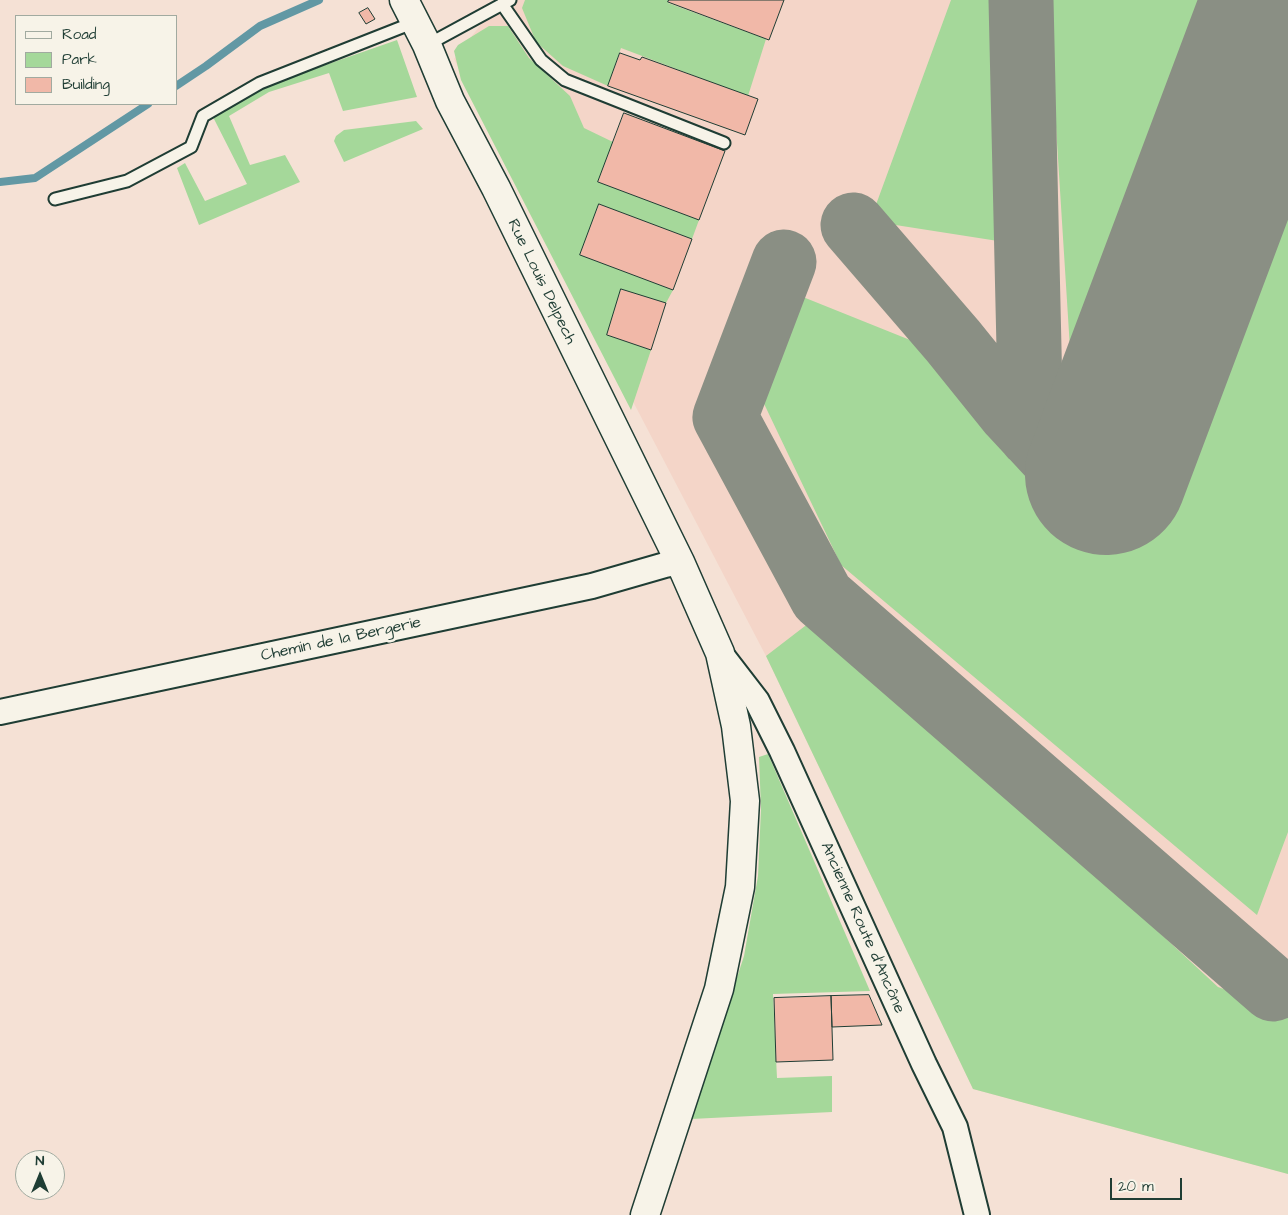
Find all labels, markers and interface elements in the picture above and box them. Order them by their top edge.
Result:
legend [15,15,178,105]
text: Road [62,24,96,45]
text: Park [62,49,97,70]
text: Building [62,74,110,95]
street label: Rue Louis Delpech [502,216,580,348]
street label: Chemin de la Bergerie [259,614,423,666]
street label: Ancienne Route d'Ancône [816,839,908,1017]
north arrow [15,1150,65,1200]
text: N [36,1151,44,1171]
scale bar [1113,1168,1186,1200]
text: 20 m [1118,1176,1154,1197]

